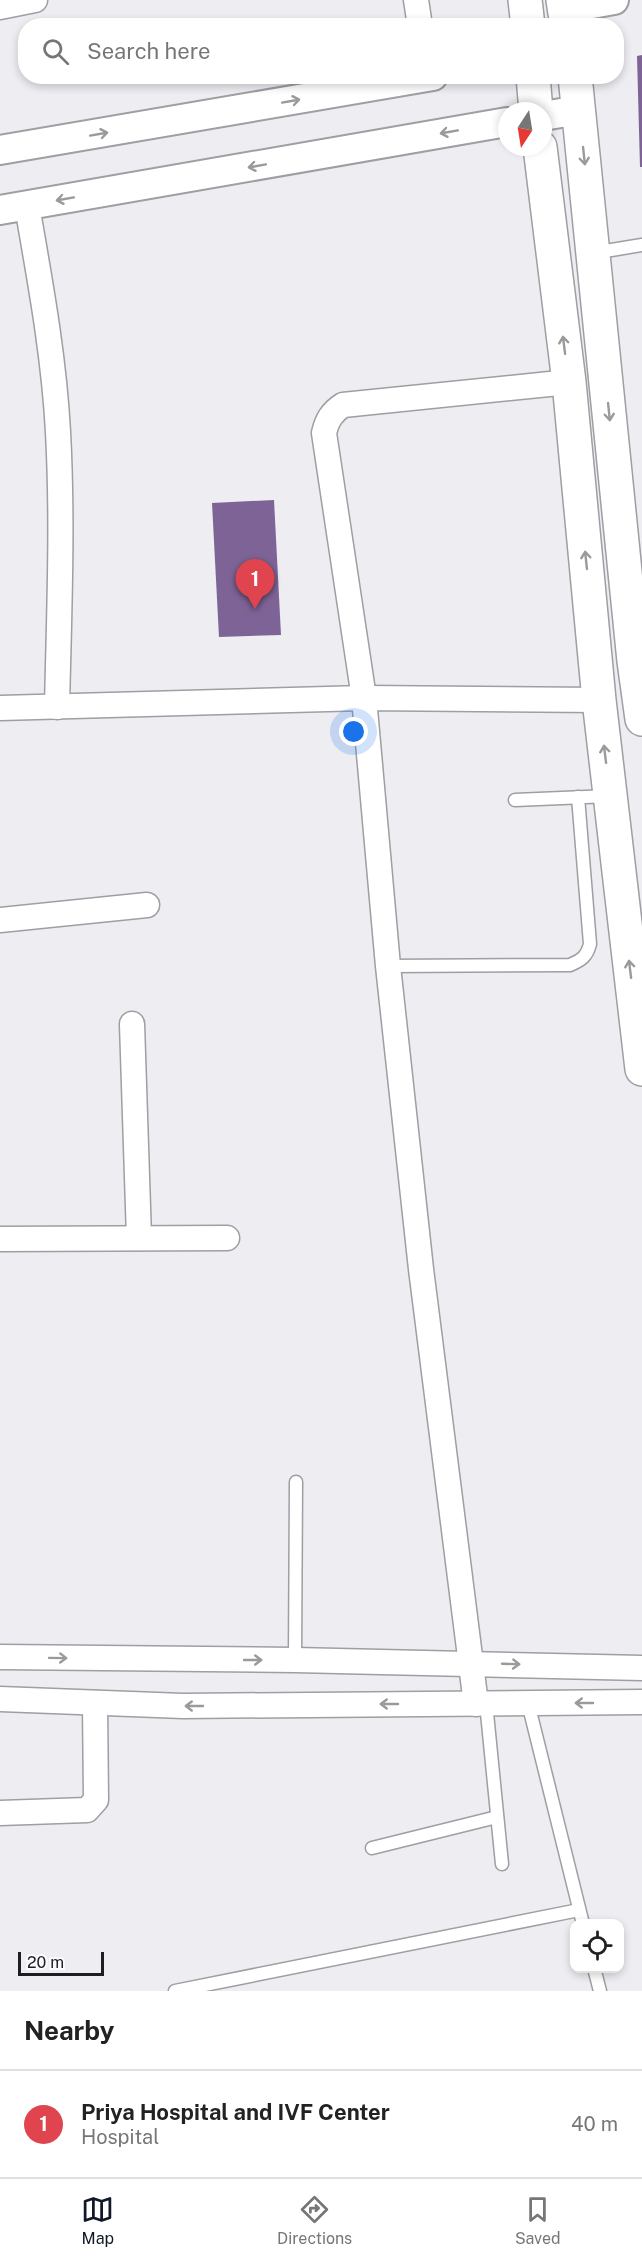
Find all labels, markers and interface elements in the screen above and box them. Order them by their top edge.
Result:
search box [18,18,624,84]
icon: search [39,35,72,68]
text: Search here [87,38,211,64]
one-way arrow [281,95,301,106]
north arrow [498,102,552,156]
one-way arrow [440,127,460,138]
one-way arrow [89,128,108,139]
one-way arrow [579,145,590,165]
one-way arrow [248,160,268,171]
one-way arrow [56,194,75,205]
one-way arrow [559,336,570,356]
one-way arrow [604,402,615,422]
one-way arrow [580,551,591,571]
pin: 1 [236,560,274,609]
your location [339,717,368,746]
one-way arrow [599,745,610,765]
one-way arrow [625,960,636,979]
one-way arrow [48,1652,68,1664]
one-way arrow [243,1654,263,1666]
one-way arrow [501,1658,521,1670]
one-way arrow [574,1697,594,1709]
one-way arrow [379,1698,399,1710]
one-way arrow [184,1700,204,1712]
map controls [570,1919,624,1973]
button: locate [570,1919,624,1973]
scale bar [18,1949,104,1976]
text: 20 m [27,1953,64,1972]
text: Nearby [24,2015,114,2046]
text: Priya Hospital and IVF Center [81,2099,390,2125]
text: 1 [39,2112,48,2136]
text: 40 m [571,2112,618,2136]
text: Hospital [81,2125,159,2149]
tab: Map [81,2193,114,2248]
tab: Directions [277,2193,352,2248]
tab: Saved [515,2193,561,2248]

